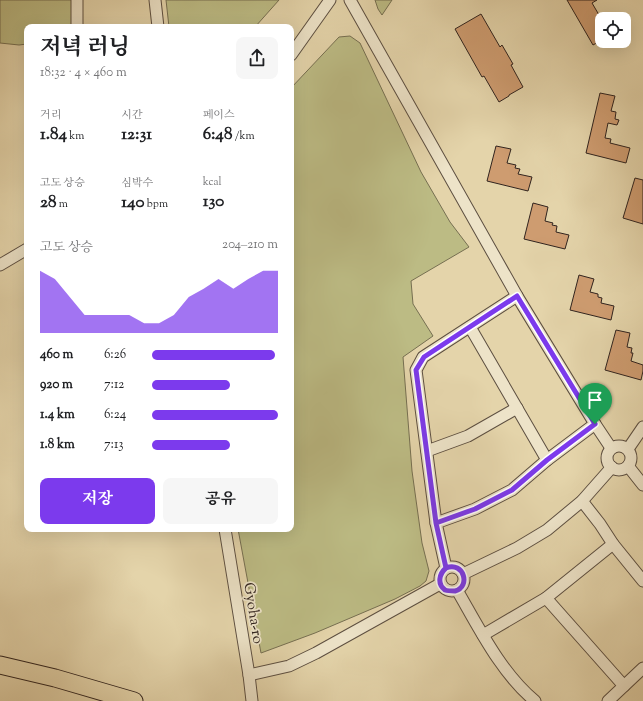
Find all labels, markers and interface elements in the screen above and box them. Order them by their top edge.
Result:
map controls [595,12,631,48]
button: locate [595,12,631,48]
text: 저녁 러닝 [40,33,130,65]
button: share [236,37,278,79]
text: 18:32 · 4 × 460 m [40,64,127,82]
text: 거리 [40,107,61,123]
text: 시간 [121,107,143,123]
text: 페이스 [203,107,235,123]
text: 1.84 [40,123,67,147]
text: 12:31 [121,123,152,147]
text: 6:48 [203,123,232,147]
text: km [67,128,84,144]
text: /km [232,128,255,144]
text: kcal [203,174,222,190]
text: 고도 상승 [40,175,85,191]
text: 심박수 [121,175,153,191]
text: 130 [203,190,224,214]
text: 28 [40,191,56,215]
text: 140 [121,191,145,215]
text: m [56,196,68,212]
text: bpm [145,196,168,212]
text: 204–210 m [222,236,278,254]
text: 고도 상승 [40,239,93,257]
text: 460 m [40,346,73,364]
text: 6:26 [104,346,126,364]
text: 920 m [40,376,73,394]
text: 7:12 [104,376,124,394]
pin [578,383,612,424]
icon: arrive [584,389,606,411]
text: 1.4 km [40,406,75,424]
text: 6:24 [104,406,126,424]
text: 1.8 km [40,436,75,454]
text: 7:13 [104,436,124,454]
button: 저장 [40,478,155,524]
button: 공유 [163,478,278,524]
street label: Gyoha-ro [237,581,268,646]

